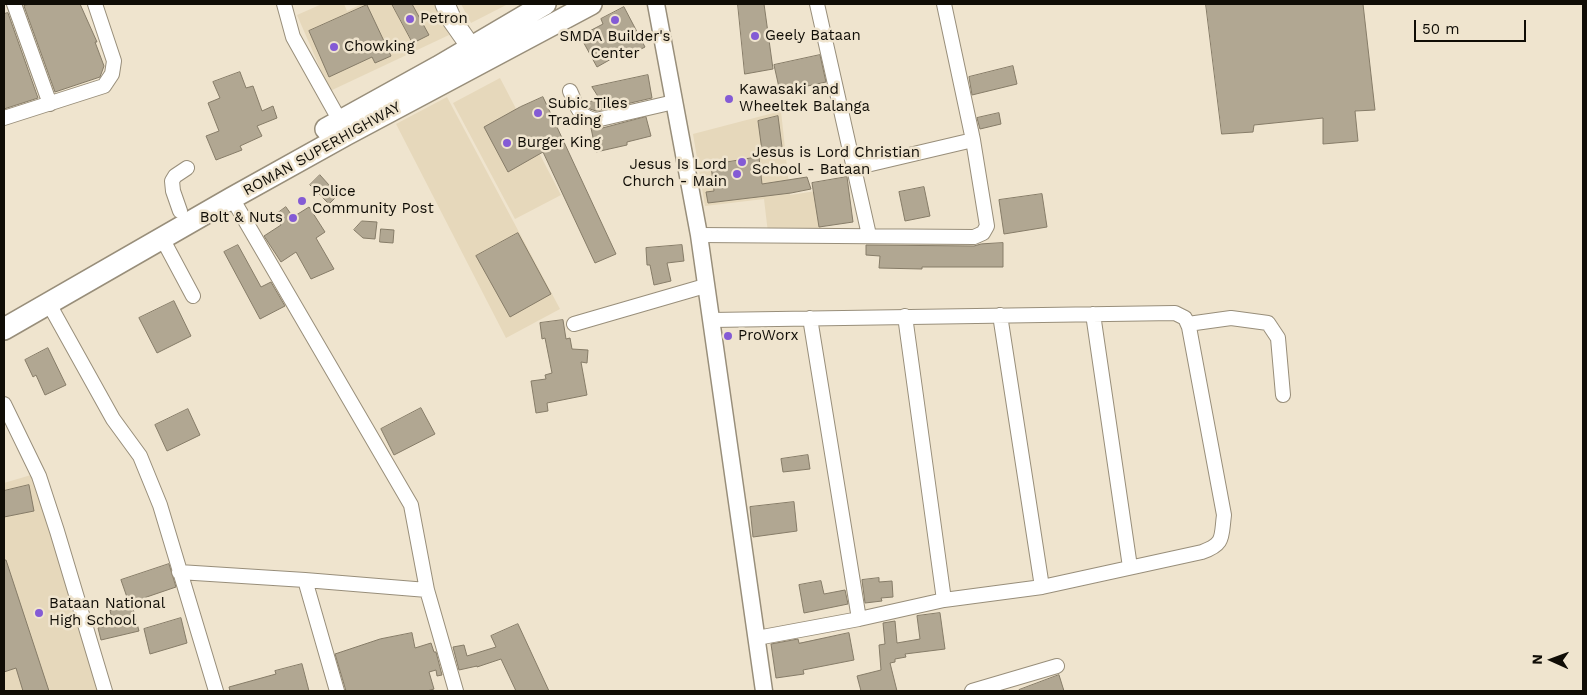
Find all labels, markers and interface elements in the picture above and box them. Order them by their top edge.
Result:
place label: Petron [420,10,468,28]
scale bar [1417,10,1530,42]
marker: Petron [404,13,416,25]
marker: SMDA Builder's Center [609,14,621,26]
text: 50 m [1422,20,1459,38]
place label: Geely Bataan [765,27,861,45]
place label: SMDA Builder's Center [560,28,670,63]
marker: Geely Bataan [749,30,761,42]
place label: Chowking [344,38,415,56]
marker: Chowking [328,41,340,53]
place label: Kawasaki and Wheeltek Balanga [739,81,870,116]
marker: Kawasaki and Wheeltek Balanga [723,93,735,105]
place label: Subic Tiles Trading [548,95,628,130]
street label: ROMAN SUPERHIGHWAY [240,98,404,200]
marker: Subic Tiles Trading [532,107,544,119]
place label: Burger King [517,134,601,152]
marker: Burger King [501,137,513,149]
place label: Jesus is Lord Christian School - Bataan [752,144,920,179]
place label: Jesus Is Lord Church - Main [622,156,727,191]
marker: Jesus is Lord Christian School - Bataan [736,156,748,168]
marker: Jesus Is Lord Church - Main [731,168,743,180]
place label: Police Community Post [312,183,434,218]
marker: Police Community Post [296,195,308,207]
place label: Bolt & Nuts [200,209,283,227]
marker: Bolt & Nuts [287,212,299,224]
place label: ProWorx [738,327,799,345]
marker: ProWorx [722,330,734,342]
place label: Bataan National High School [49,595,165,630]
marker: Bataan National High School [33,607,45,619]
north arrow [1527,635,1577,685]
text: N [1529,654,1545,665]

